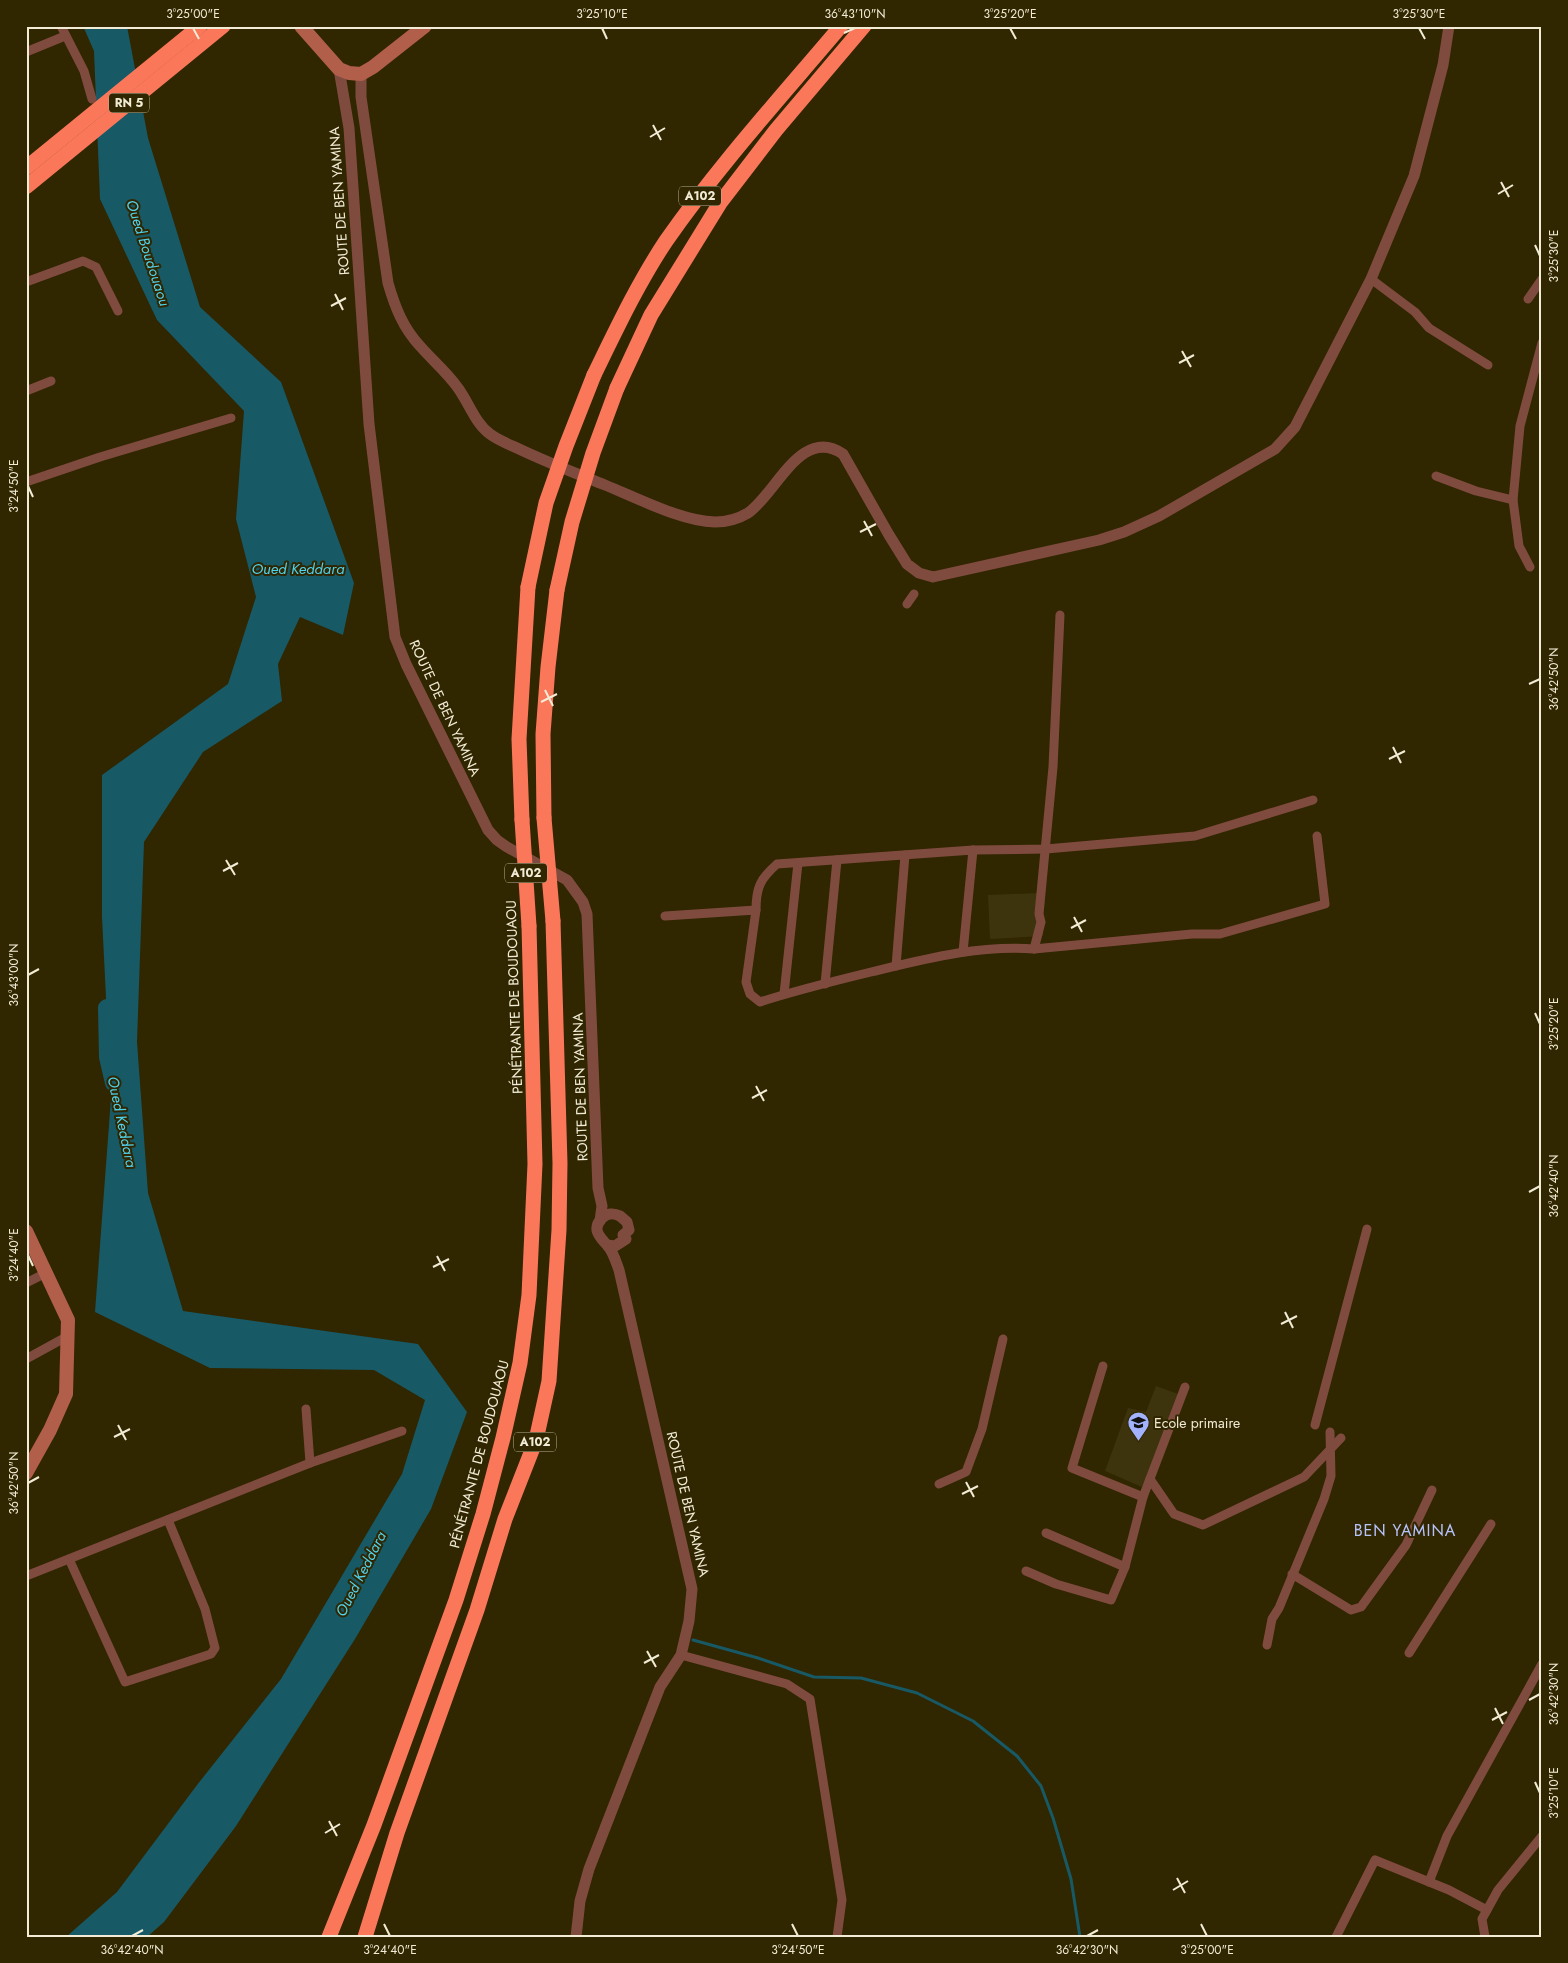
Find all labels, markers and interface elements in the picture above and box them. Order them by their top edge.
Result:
text: 3°25'00"E [166,5,220,23]
text: 3°25'10"E [576,5,628,23]
text: 36°43'10"N [824,5,886,23]
text: 3°25'20"E [983,5,1037,23]
text: 3°25'30"E [1393,5,1445,23]
road number: RN 5 [109,94,149,112]
street label: ROUTE DE BEN YAMINA [324,125,354,276]
road number: A102 [679,187,721,206]
water label: Oued Boudouaou [120,197,176,309]
text: 3°25'30"E [1545,230,1563,282]
text: 3°24'50"E [5,459,23,513]
water label: Oued Keddara [252,558,345,580]
street label: ROUTE DE BEN YAMINA [405,636,486,780]
text: 36°42'50"N [1545,648,1563,710]
road number: A102 [505,864,547,882]
street label: PÉNÉTRANTE DE BOUDOUAOU [501,900,527,1094]
text: 36°43'00"N [5,943,23,1007]
text: 3°25'20"E [1545,997,1563,1051]
street label: ROUTE DE BEN YAMINA [567,1012,593,1162]
water label: Oued Keddara [102,1074,143,1170]
text: 36°42'40"N [1545,1154,1563,1218]
text: 3°24'40"E [5,1228,23,1282]
street label: PÉNÉTRANTE DE BOUDOUAOU [444,1358,514,1550]
school or university icon: Ecole primaire [1126,1411,1150,1442]
place label: Ecole primaire [1154,1413,1240,1433]
street label: ROUTE DE BEN YAMINA [662,1429,715,1579]
road number: A102 [514,1432,556,1451]
text: 36°42'50"N [5,1452,23,1514]
district label: BEN YAMINA [1354,1519,1456,1542]
water label: Oued Keddara [330,1527,392,1620]
text: 36°42'30"N [1545,1663,1563,1725]
text: 3°25'10"E [1545,1767,1563,1819]
text: 36°42'40"N [100,1941,164,1959]
text: 3°24'40"E [363,1941,417,1959]
text: 3°24'50"E [771,1941,825,1959]
text: 36°42'30"N [1056,1941,1118,1959]
text: 3°25'00"E [1180,1941,1234,1959]

